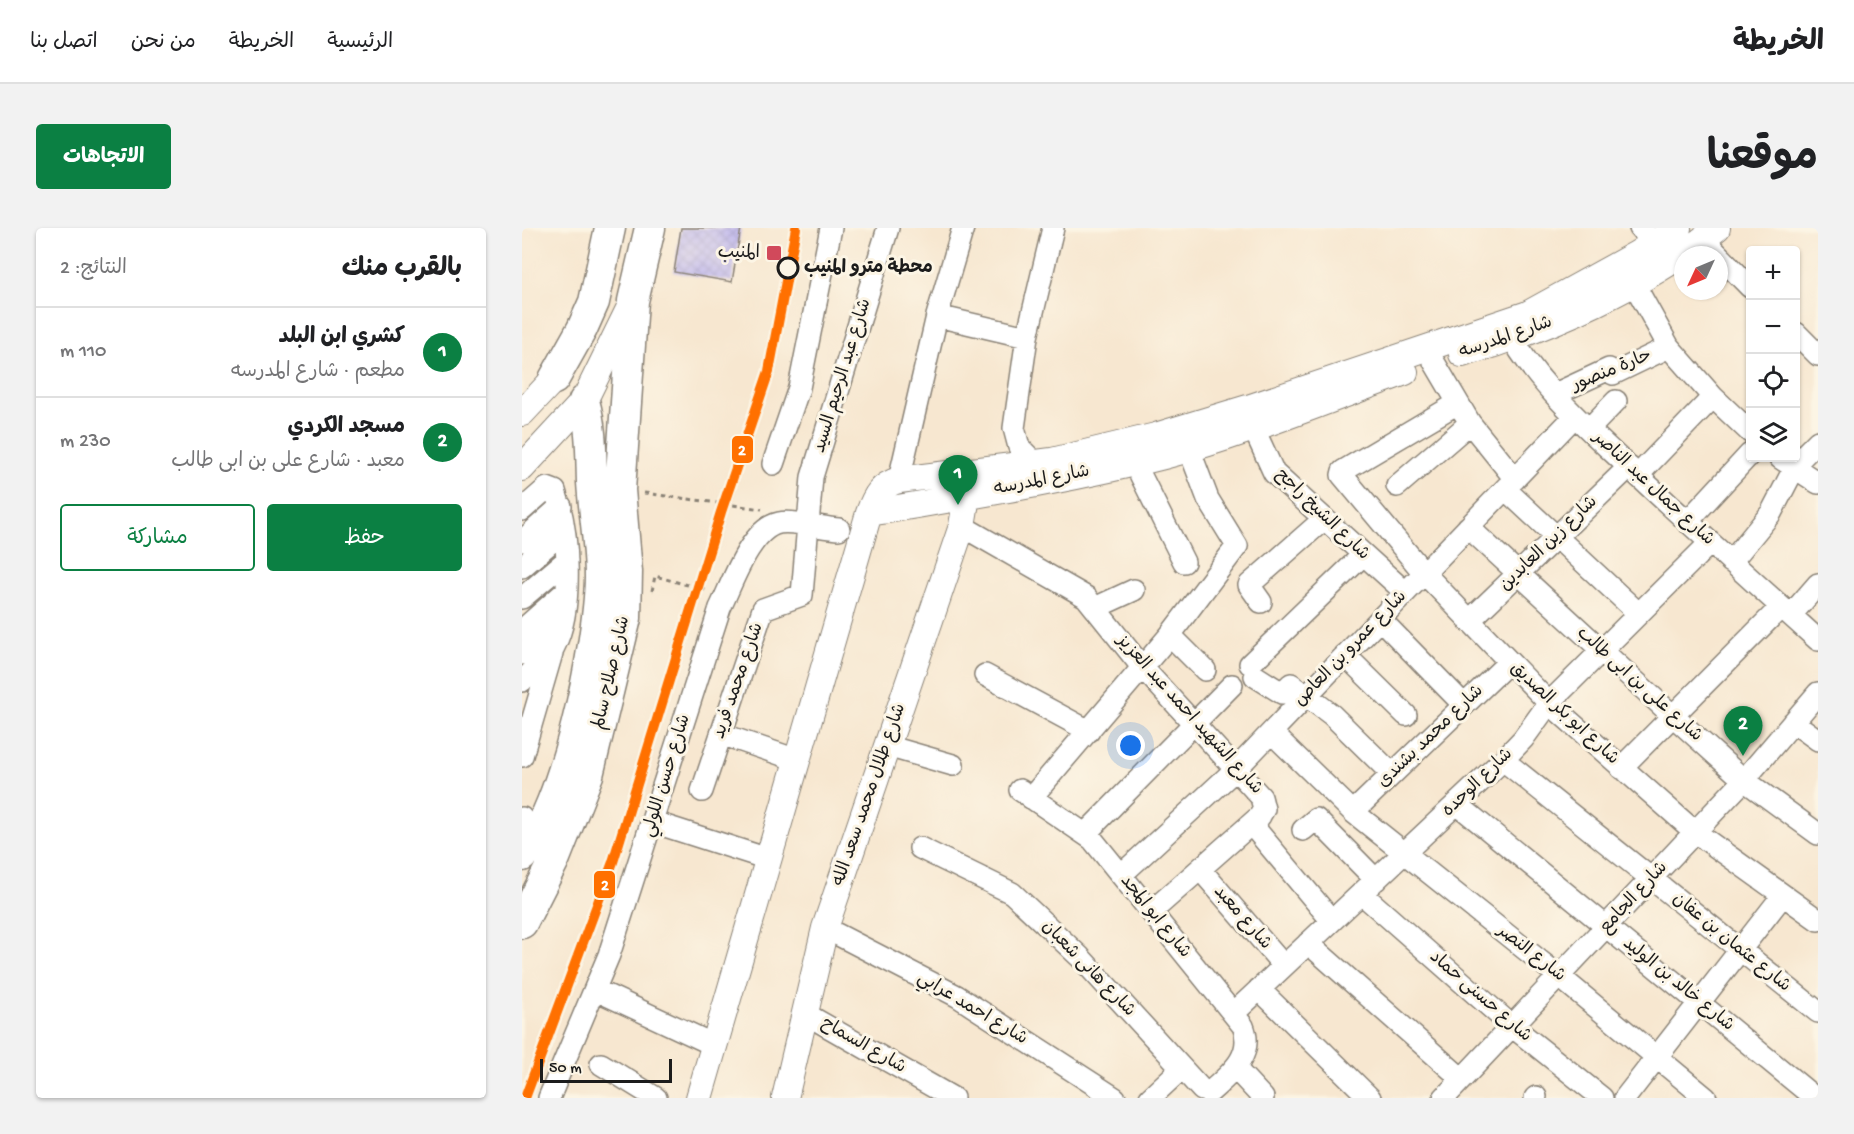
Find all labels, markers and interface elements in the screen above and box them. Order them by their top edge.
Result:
text: الخريطة [1733,27,1824,60]
text: اتصل بنا [30,31,98,56]
text: من نحن [131,31,196,56]
text: الخريطة [229,31,294,56]
text: الرئيسية [327,31,393,56]
button: الاتجاهات [36,124,171,189]
text: موقعنا [1707,136,1818,185]
place label: المنيب [718,243,760,264]
marker: المنيب [765,244,783,262]
north arrow [1674,246,1728,300]
map controls [1746,246,1800,462]
button: + [1746,246,1800,300]
text: بالقرب منك [342,255,462,286]
marker: محطة مترو المنيب [777,257,799,279]
place label: محطة مترو المنيب [804,257,933,279]
text: النتائج: 2 [60,258,127,281]
street label: شارع عبد الرحيم السيد [810,296,877,456]
button: − [1746,300,1800,354]
street label: شارع المدرسه [1457,312,1555,364]
text: كشري ابن البلد [279,325,405,351]
text: 110 m [60,341,106,364]
text: 1 [438,341,447,364]
street label: حارة منصور [1567,345,1655,397]
button: locate [1746,354,1800,408]
text: مطعم · شارع المدرسه [231,361,405,384]
button: layers [1746,408,1800,462]
text: مسجد الكردي [287,415,405,441]
street label: شارع جمال عبد الناصر [1586,426,1718,551]
text: 230 m [60,431,111,454]
text: 2 [438,431,447,454]
line badge: 2 [731,435,754,464]
text: 2 [738,443,746,462]
text: معبد · شارع على بن ابى طالب [171,451,405,474]
pin: 1 [938,456,978,505]
street label: شارع المدرسه [992,461,1092,501]
street label: شارع الشيخ راجح [1270,465,1374,565]
street label: شارع زين العابدين [1496,492,1602,596]
button: مشاركة [60,504,255,571]
button: حفظ [267,504,462,571]
street label: شارع عمرو بن العاص [1290,587,1412,711]
street label: شارع صلاح سالم [589,614,636,732]
street label: شارع محمد فريد [709,620,769,742]
street label: شارع على بن ابى طالب [1572,623,1706,747]
street label: شارع الشهيد احمد عبد العزيز [1110,629,1266,799]
street label: شارع ابو بكر الصديق [1505,658,1623,770]
street label: شارع محمد بشندى [1374,681,1488,793]
street label: شارع طلال محمد سعد الله [829,701,911,889]
pin: 2 [1724,706,1762,756]
street label: شارع حسن اللولي [638,712,699,841]
your location [1116,731,1145,760]
street label: شارع الوحده [1438,744,1518,822]
street label: شارع الجامع [1595,858,1673,938]
line badge: 2 [593,870,616,899]
street label: شارع ابو المجد [1115,871,1195,963]
text: 2 [601,878,609,897]
street label: شارع معبد [1209,882,1275,954]
street label: شارع عثمان بن عفان [1668,889,1794,997]
street label: شارع هانى شعبان [1037,916,1139,1022]
street label: شارع النصر [1491,920,1569,987]
street label: شارع خالد بن الوليد [1618,934,1738,1036]
street label: شارع حسنى حماد [1425,947,1535,1047]
street label: شارع احمد عرابي [912,968,1031,1053]
street label: شارع السماح [817,1013,909,1079]
scale bar [540,1056,672,1084]
text: 50 m [549,1060,582,1079]

